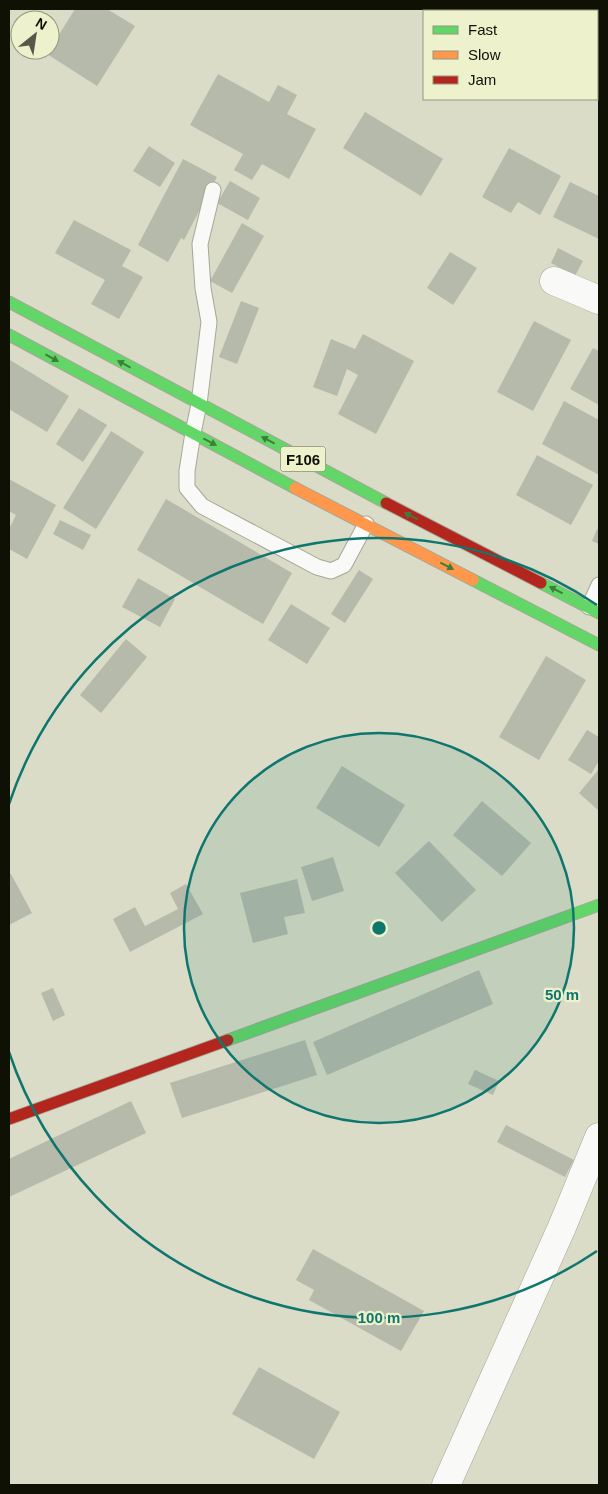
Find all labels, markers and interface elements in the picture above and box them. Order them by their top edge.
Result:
north arrow [10,10,60,60]
legend [423,10,598,100]
text: N [33,14,50,33]
text: Fast [468,21,498,38]
text: Slow [468,46,501,63]
text: Jam [468,71,496,88]
one-way arrow [44,354,59,362]
one-way arrow [118,359,131,368]
one-way arrow [261,436,274,445]
one-way arrow [204,438,217,447]
road number: F106 [280,446,326,472]
one-way arrow [404,512,419,520]
one-way arrow [441,562,454,571]
one-way arrow [549,586,563,594]
centre of rings [370,919,388,937]
text: 50 m [545,986,579,1003]
text: 100 m [358,1309,400,1326]

